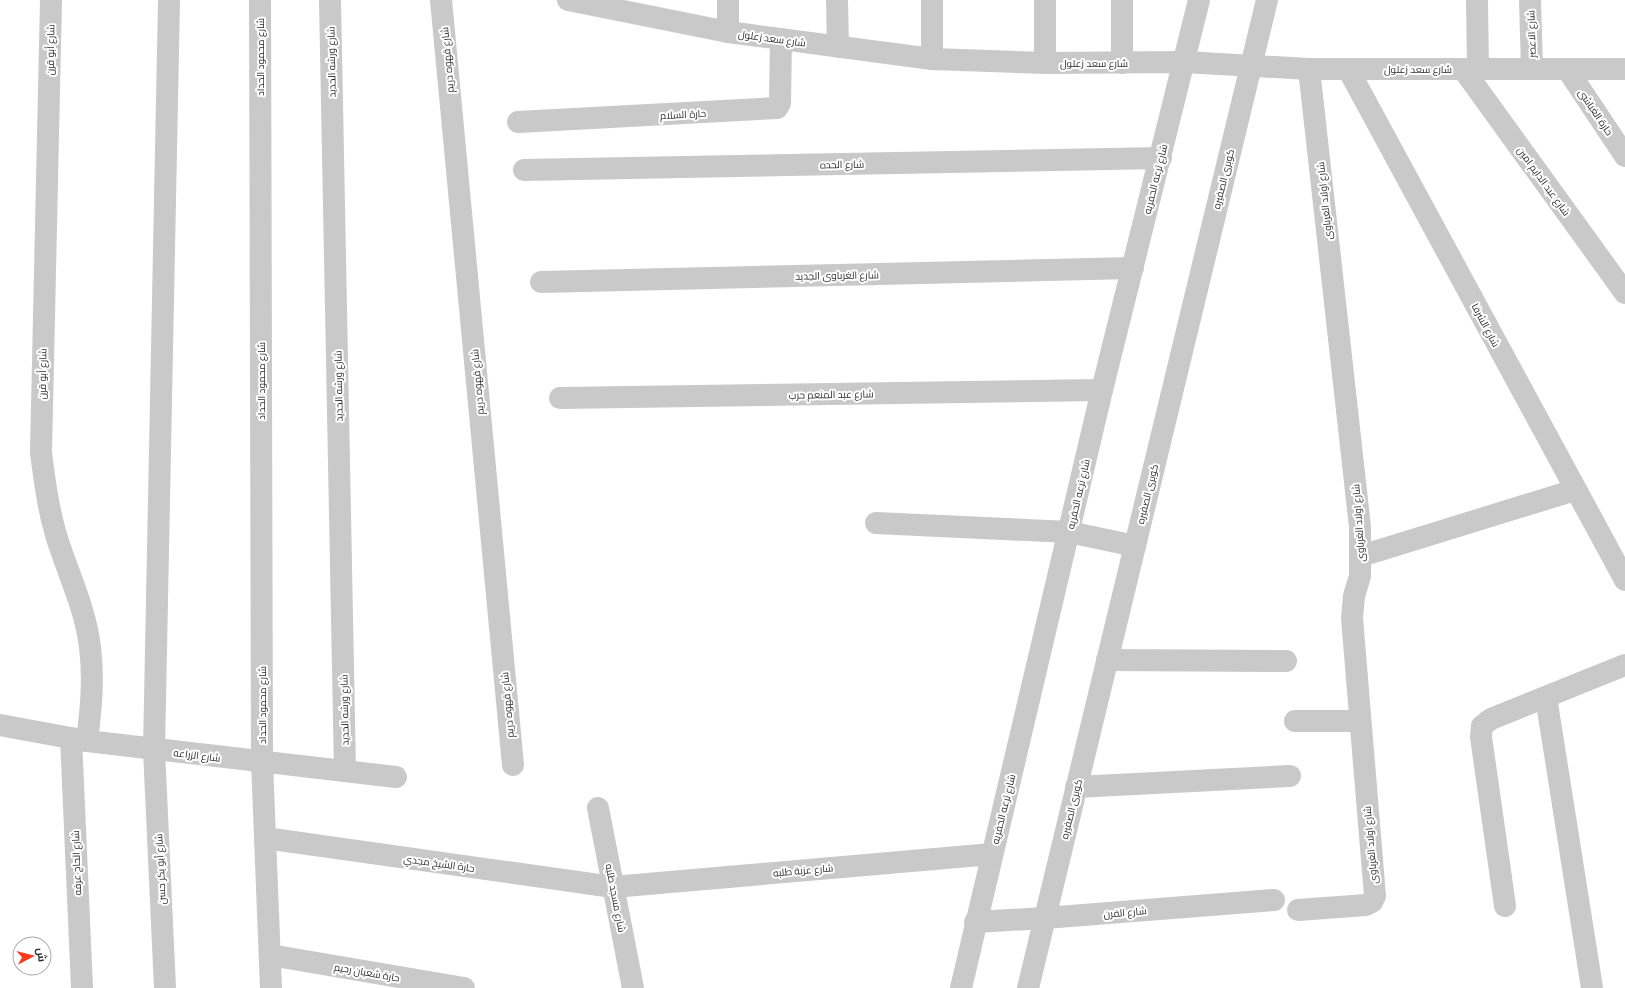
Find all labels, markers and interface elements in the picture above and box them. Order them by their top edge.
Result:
street label: شارع الاعصر [1525,10,1540,59]
street label: شارع محمود الحداد [255,18,268,96]
street label: شارع أبو قرن [44,24,58,76]
street label: شارع ورشه الحديد [325,26,340,98]
street label: شارع قهوه دريم [439,26,458,93]
street label: شارع سعد زعلول [737,28,806,51]
street label: شارع سعد زعلول [1060,58,1128,71]
street label: شارع سعد زعلول [1384,64,1452,77]
street label: حارة الغباشى [1575,87,1615,139]
street label: حارة السلام [660,108,707,123]
street label: شارع ترعه الحفريه [1141,143,1171,216]
street label: شارع عبد الدايم امين [1513,145,1572,219]
street label: كوبرى الصفيره [1211,148,1238,211]
street label: شارع الحده [820,159,864,172]
street label: شارع اولاد الغرباوى [1315,161,1336,240]
street label: شارع الغرباوى الجديد [795,269,879,284]
street label: شارع الشرفا [1468,302,1502,350]
street label: شارع محمود الحداد [256,342,269,420]
street label: شارع أبو قرن [36,348,50,400]
street label: شارع قهوه دريم [469,348,488,415]
street label: شارع ورشه الحديد [332,350,347,422]
street label: شارع عبد المنعم حرب [788,388,874,403]
street label: شارع ترعه الحفريه [1065,458,1094,531]
street label: كوبرى الصفيره [1135,463,1162,526]
street label: شارع اولاد الغرباوى [1350,483,1369,562]
street label: شارع محمود الحداد [257,666,270,744]
street label: شارع قهوه دريم [499,671,518,738]
street label: شارع ورشه الحديد [338,674,353,746]
street label: شارع الزراعه [173,747,221,766]
street label: شارع ترعه الحفريه [989,773,1019,846]
street label: كوبرى الصفيره [1059,778,1086,841]
street label: شارع اولاد الغرباوى [1362,805,1381,884]
street label: شارع الحاج عرفه [70,830,85,896]
street label: شارع أبو بكر حسن [152,833,170,905]
street label: حارة الشيخ مجدي [402,853,475,876]
street label: شارع عزبة طلبه [772,862,834,881]
street label: شارع مسجد طلبه [601,863,628,934]
street label: شارع الفرن [1103,905,1147,922]
north arrow [12,936,52,976]
text: ش [33,947,49,963]
street label: حارة شعبان رحيم [333,961,401,986]

